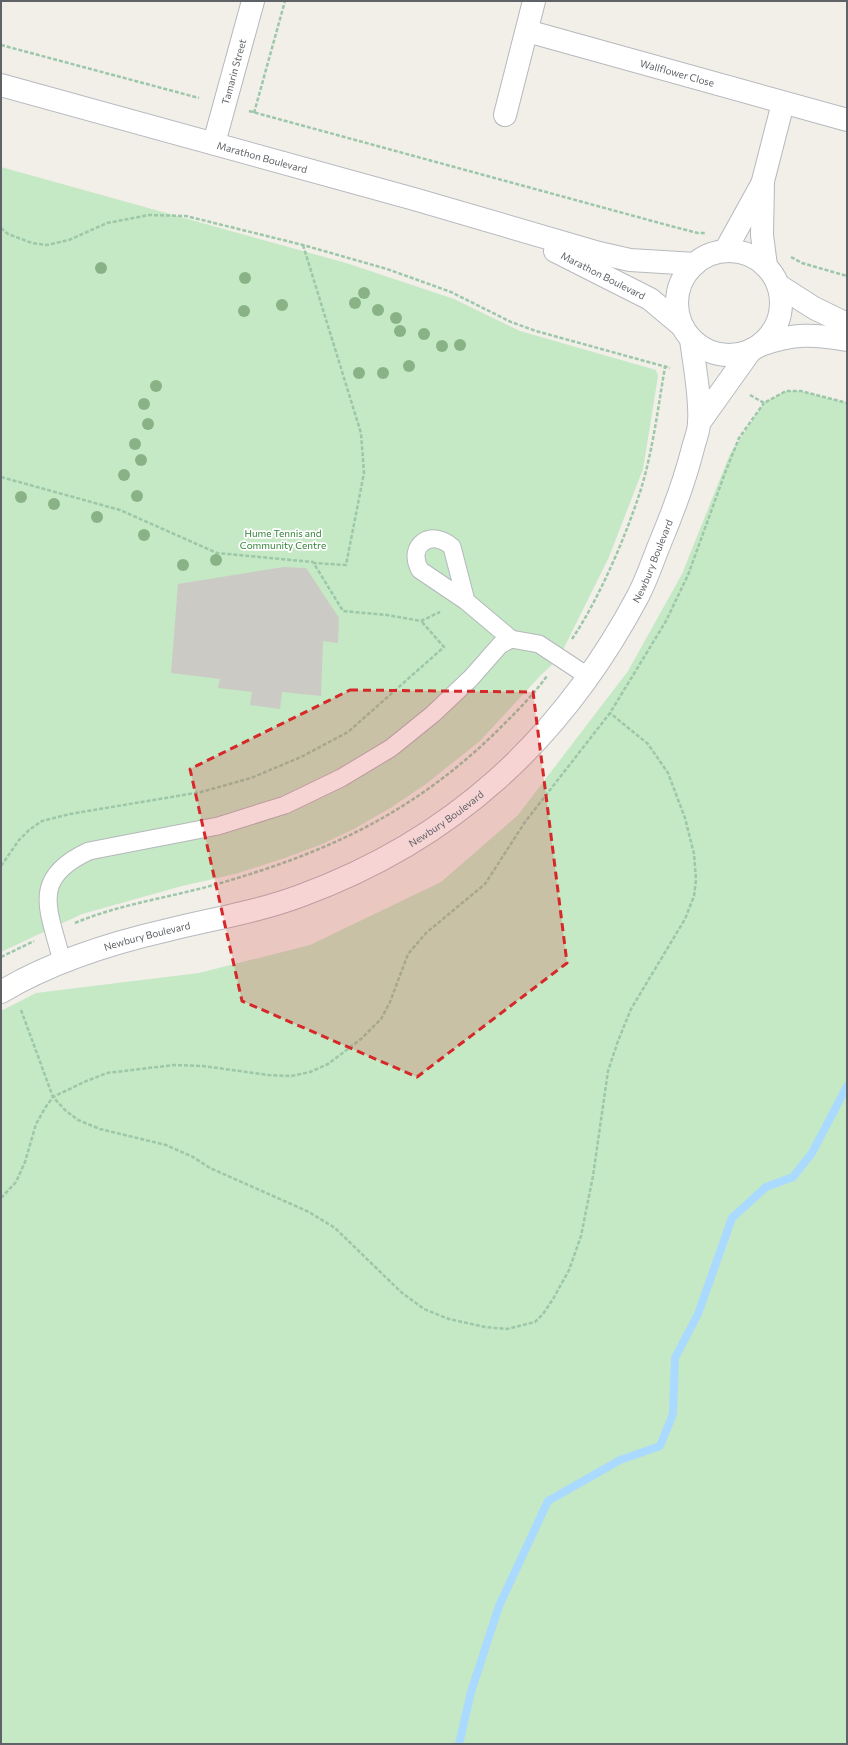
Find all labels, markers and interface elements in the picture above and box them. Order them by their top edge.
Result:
street label: Tamarin Street [219,38,248,106]
street label: Wallflower Close [639,57,716,89]
street label: Marathon Boulevard [216,139,309,175]
street label: Marathon Boulevard [559,249,648,302]
street label: Newbury Boulevard [630,517,675,605]
park label: Hume Tennis and Community Centre [240,527,326,551]
street label: Newbury Boulevard [406,788,486,849]
street label: Newbury Boulevard [102,919,192,953]

